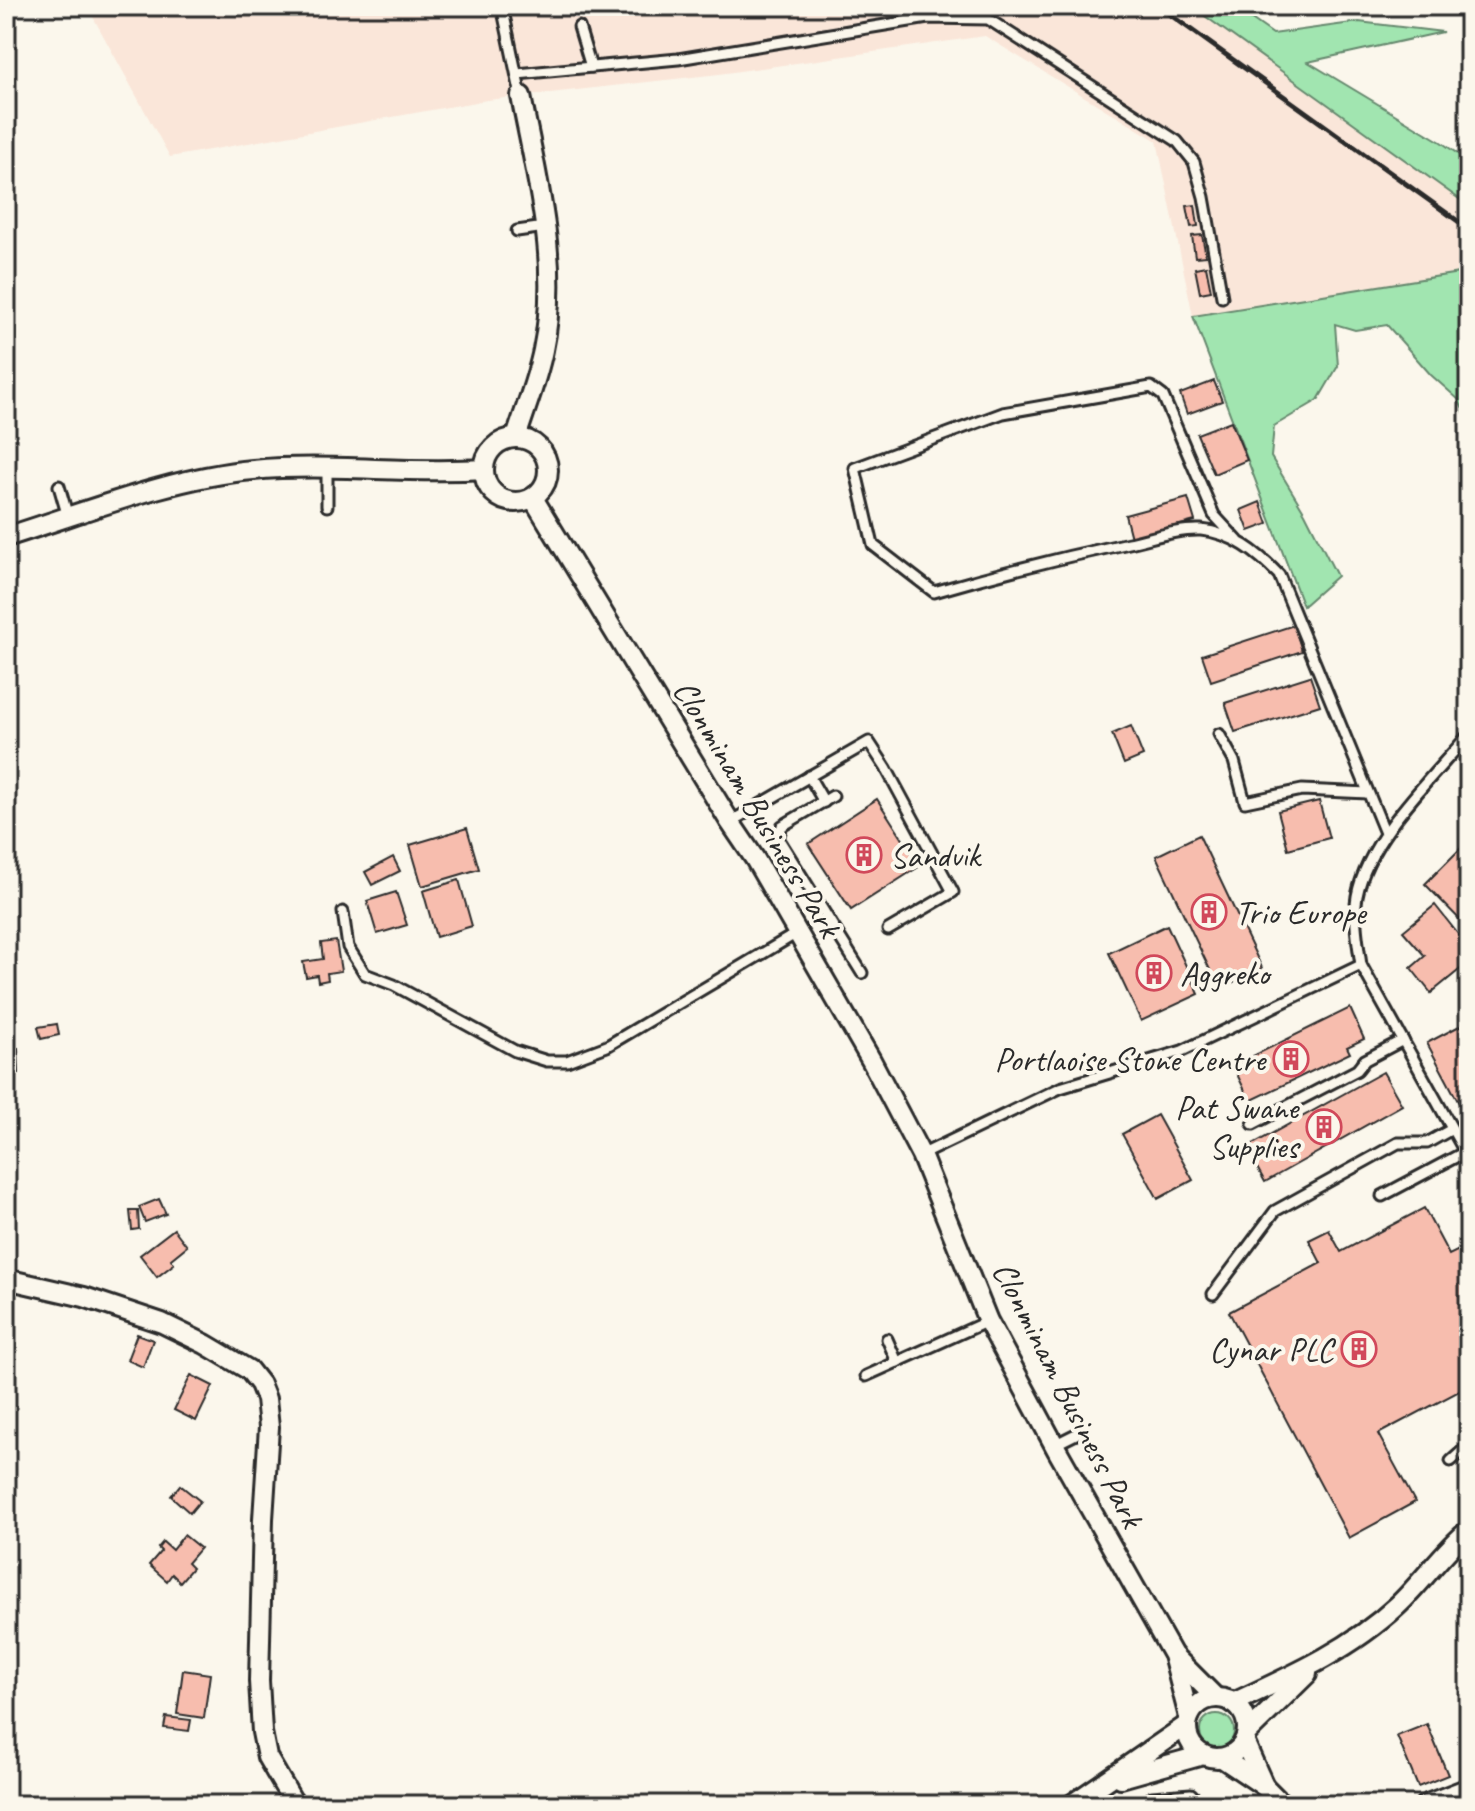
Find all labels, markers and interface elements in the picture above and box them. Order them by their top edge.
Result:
street label: Clonminam Business Park [664,672,853,947]
place label: Sandvik [890,834,982,877]
building icon: Sandvik [845,836,883,874]
place label: Trio Europe [1235,891,1368,934]
building icon: Trio Europe [1190,893,1228,931]
place label: Aggreko [1180,952,1273,995]
building icon: Aggreko [1135,954,1173,992]
place label: Portlaoise Stone Centre [994,1038,1267,1081]
building icon: Portlaoise Stone Centre [1272,1040,1310,1078]
place label: Pat Swane Supplies [1175,1086,1301,1168]
building icon: Pat Swane Supplies [1305,1108,1343,1146]
street label: Clonminam Business Park [983,1254,1155,1537]
place label: Cynar PLC [1209,1328,1336,1371]
building icon: Cynar PLC [1340,1330,1378,1368]

